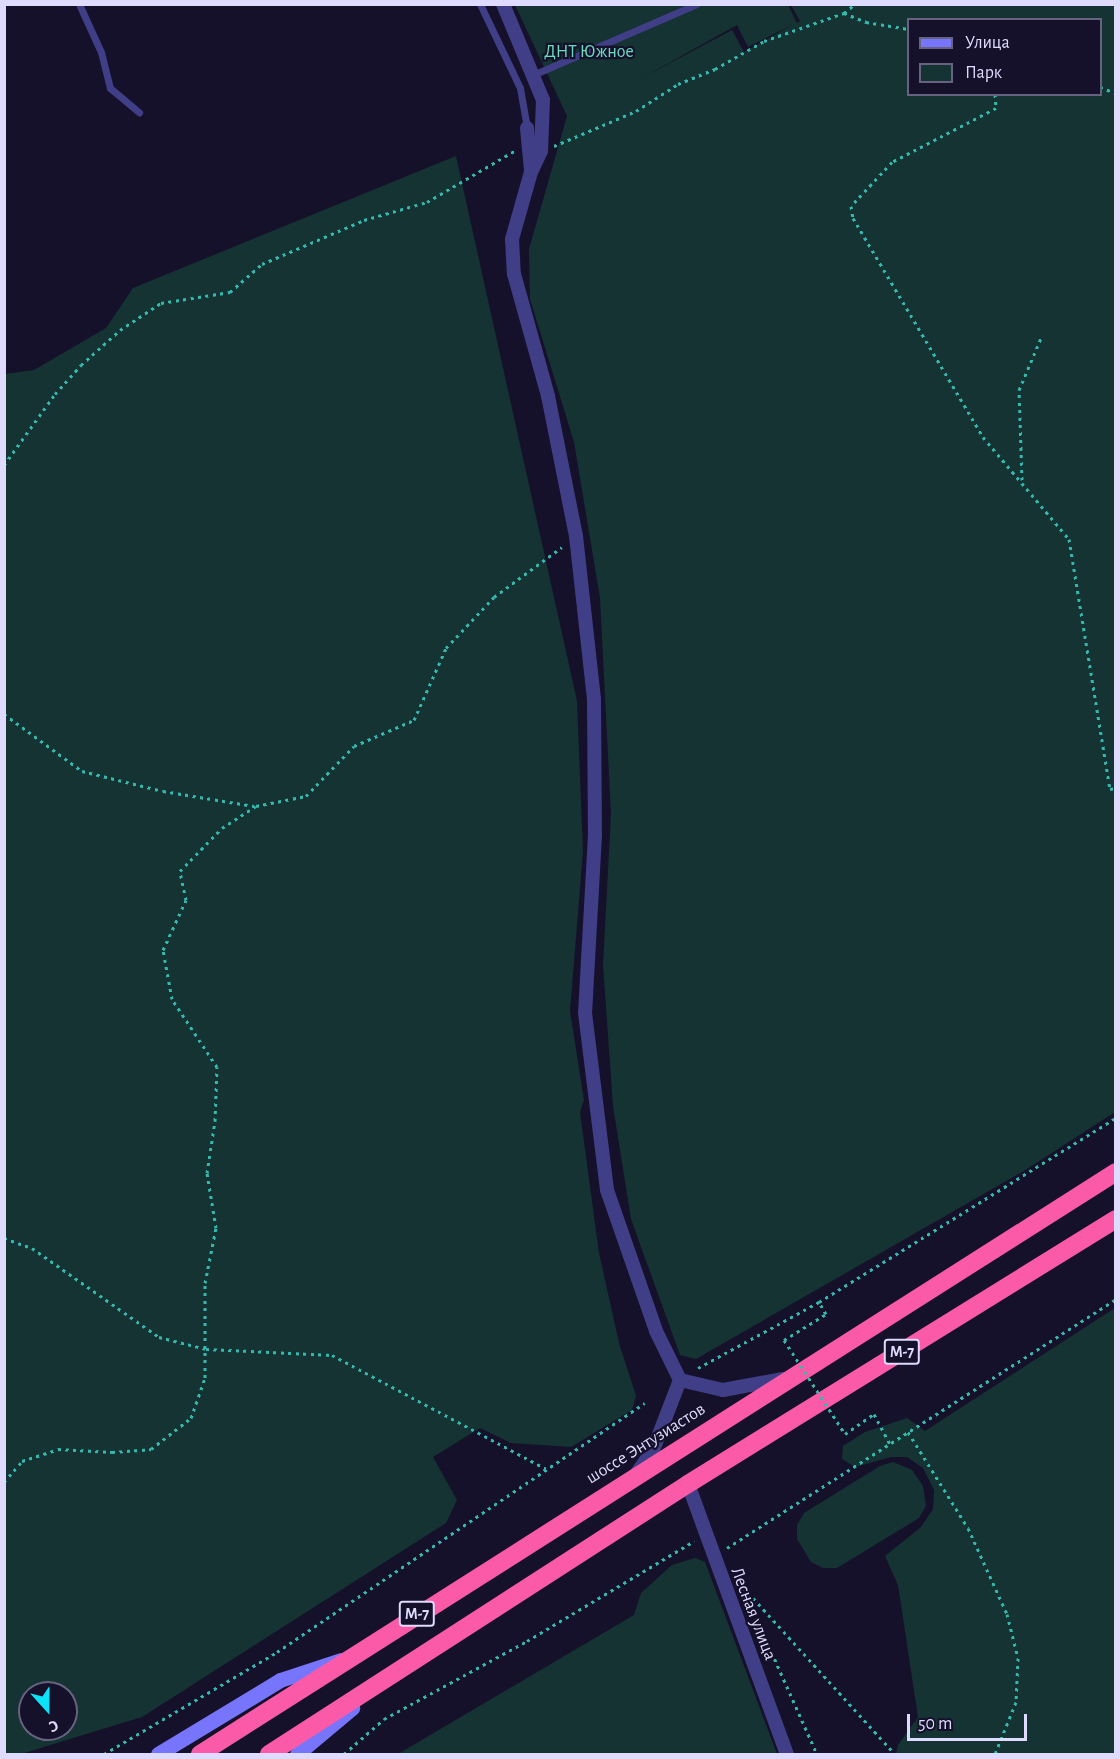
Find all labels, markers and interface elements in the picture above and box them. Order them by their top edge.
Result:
legend [907,18,1102,96]
text: Улица [965,34,1010,52]
park label: ДНТ Южное [544,41,634,63]
text: Парк [965,64,1002,82]
road number: М-7 [882,1339,922,1365]
street label: шоссе Энтузиастов [582,1399,710,1489]
street label: Лесная улица [725,1565,781,1663]
road number: М-7 [398,1601,436,1627]
north arrow [18,1681,78,1741]
scale bar [910,1702,1030,1740]
text: 50 m [918,1715,952,1733]
text: С [47,1717,61,1735]

